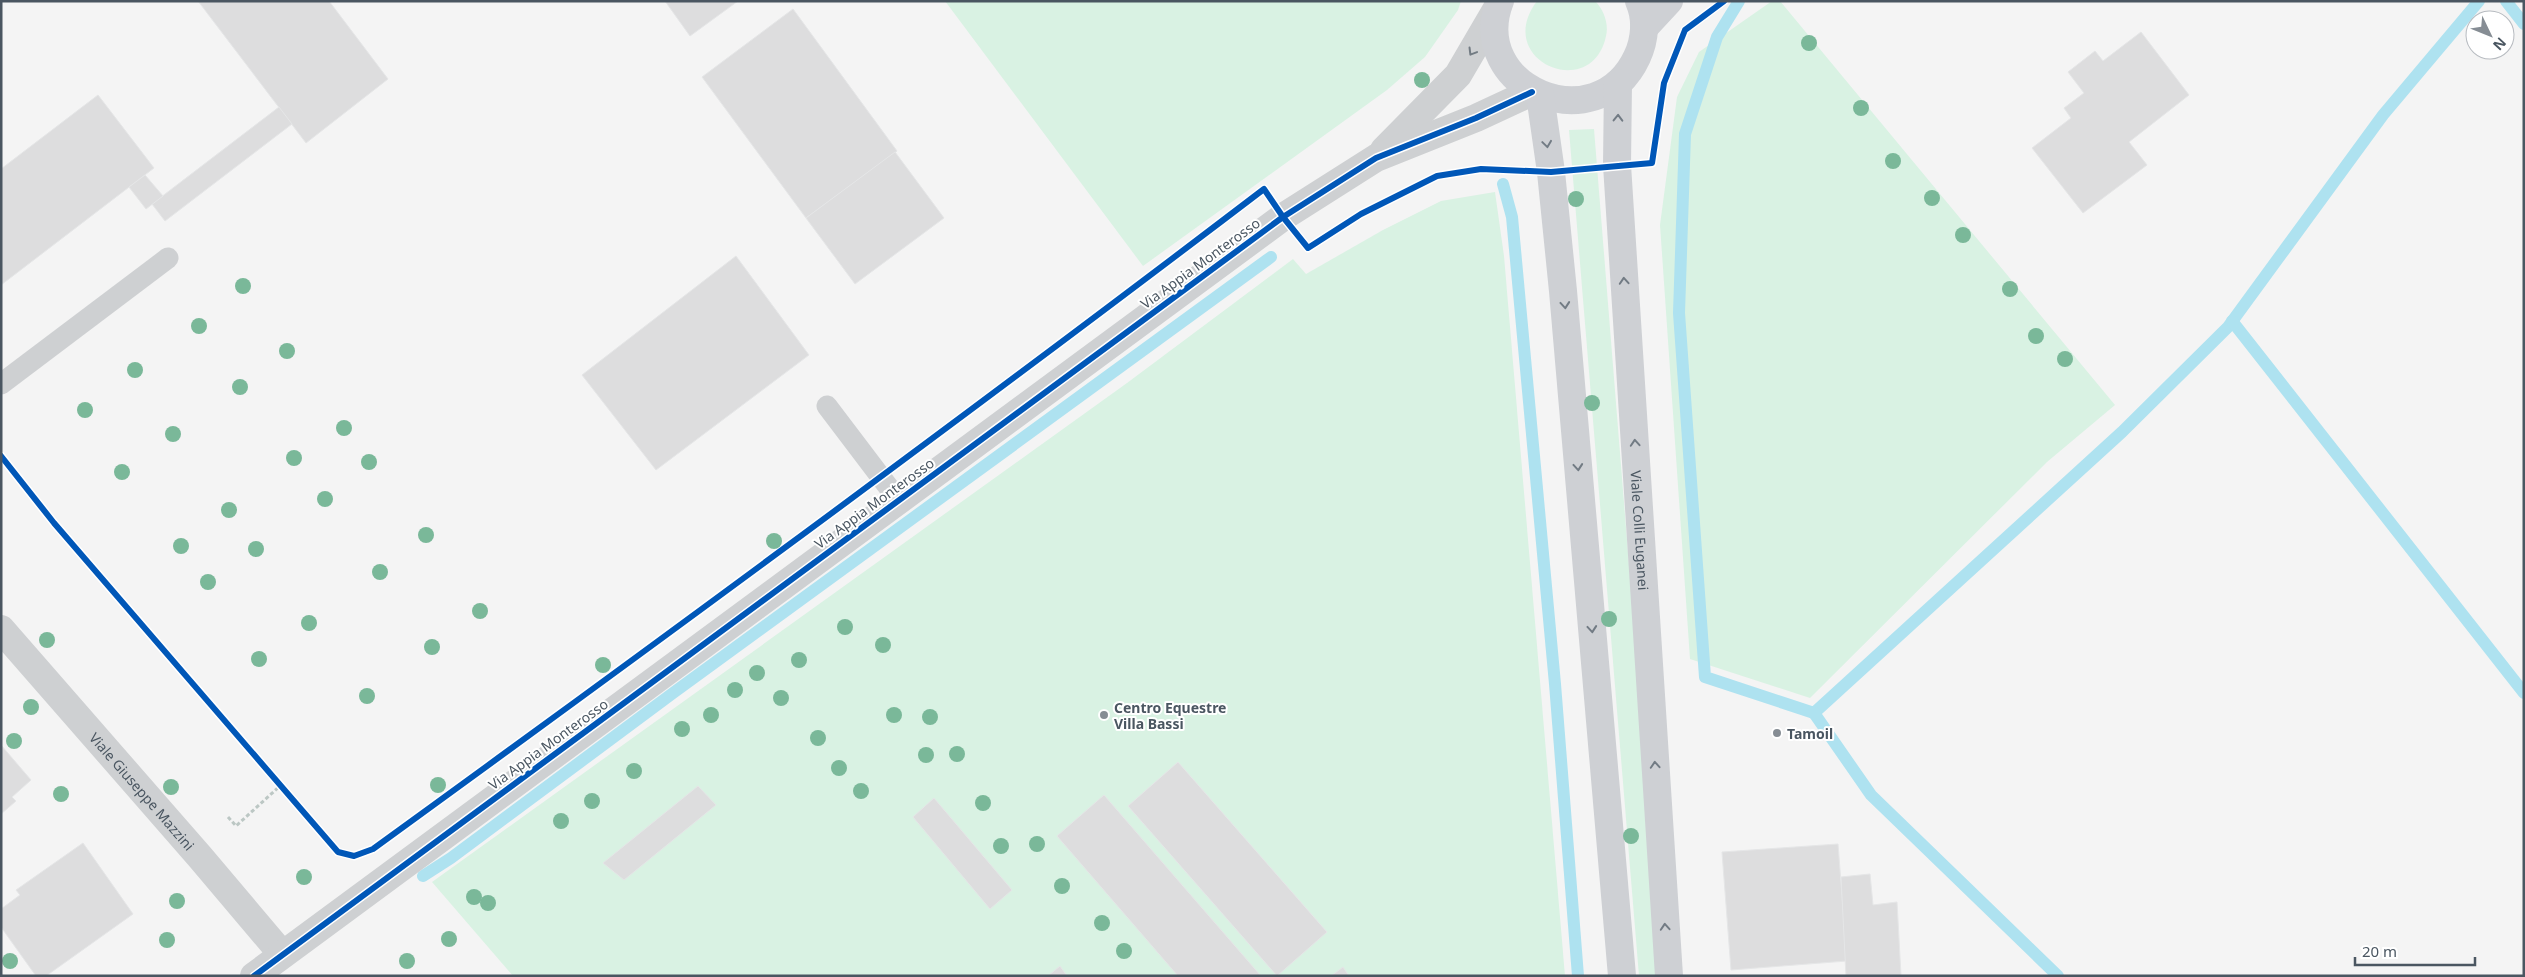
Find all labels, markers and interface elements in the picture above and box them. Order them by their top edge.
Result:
north arrow [2465,10,2515,60]
text: N [2489,34,2511,55]
one-way arrow [1468,47,1478,56]
one-way arrow [1613,114,1623,122]
one-way arrow [1541,139,1551,148]
street label: Via Appia Monterosso [1136,213,1264,313]
one-way arrow [1619,276,1630,284]
one-way arrow [1559,301,1570,309]
one-way arrow [1629,439,1640,447]
street label: Via Appia Monterosso [810,453,938,553]
one-way arrow [1573,463,1584,471]
street label: Viale Colli Euganei [1627,470,1654,591]
one-way arrow [1586,625,1597,633]
street label: Via Appia Monterosso [484,694,612,794]
place label: Centro Equestre Villa Bassi [1114,698,1226,733]
marker: Centro Equestre Villa Bassi [1098,709,1110,721]
place label: Tamoil [1787,724,1833,743]
marker: Tamoil [1771,727,1783,739]
street label: Viale Giuseppe Mazzini [86,728,199,854]
one-way arrow [1649,761,1660,769]
one-way arrow [1660,923,1671,931]
scale bar [2355,934,2475,966]
text: 20 m [2362,941,2397,961]

